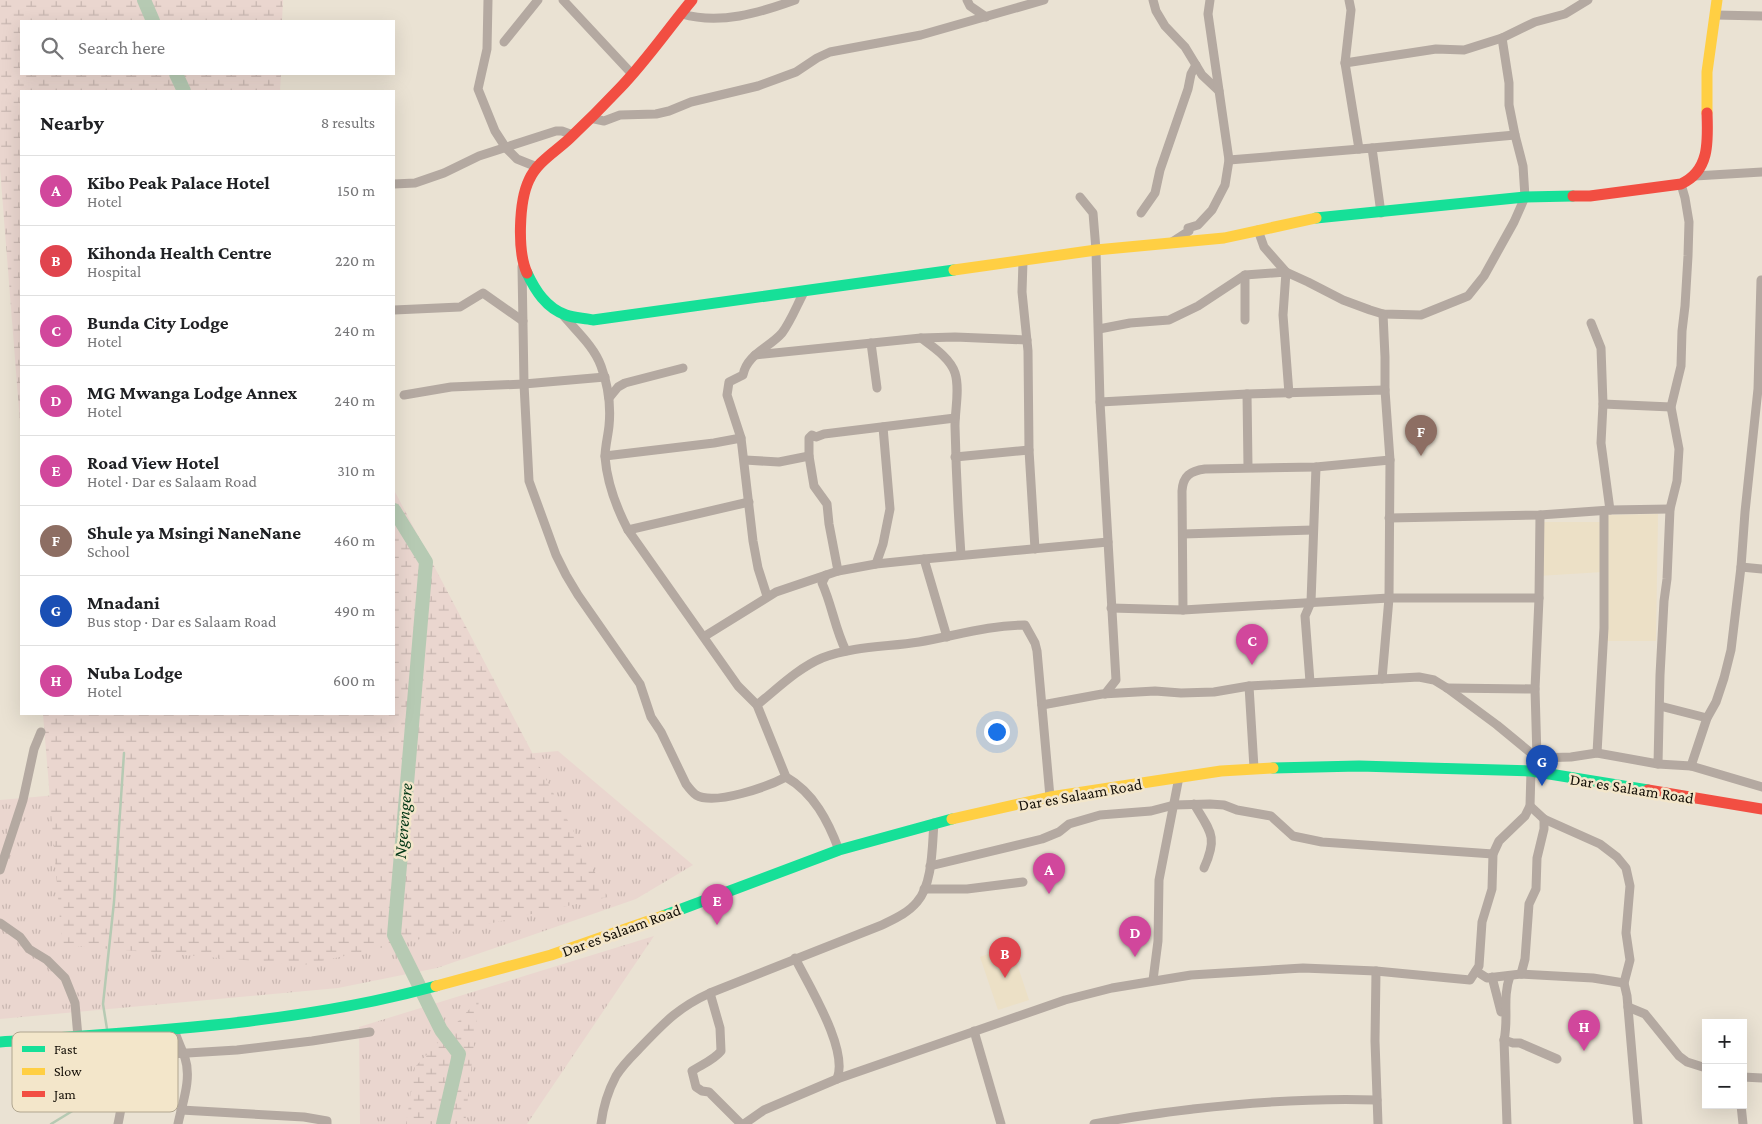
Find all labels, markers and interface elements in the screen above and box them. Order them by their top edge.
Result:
search box [20,20,395,75]
icon: search [38,34,66,62]
text: Search here [78,37,165,58]
text: Nearby [40,111,104,135]
text: 8 results [321,114,375,131]
text: Kibo Peak Palace Hotel [87,172,270,193]
text: A [51,182,61,199]
text: 150 m [337,182,375,199]
text: Hotel [87,193,122,210]
text: Kihonda Health Centre [87,242,272,263]
text: B [51,252,61,269]
text: 220 m [335,252,375,269]
text: Hospital [87,263,141,280]
text: Bunda City Lodge [87,312,229,333]
text: C [51,322,61,339]
text: 240 m [334,322,375,339]
text: Hotel [87,333,122,350]
text: MG Mwanga Lodge Annex [87,382,297,403]
text: D [50,392,62,409]
text: 240 m [334,392,375,409]
text: Hotel [87,403,122,420]
pin: F [1405,415,1437,456]
text: Road View Hotel [87,452,219,473]
text: E [51,462,61,479]
text: 310 m [337,462,375,479]
text: Hotel · Dar es Salaam Road [87,473,257,490]
text: Shule ya Msingi NaneNane [87,522,301,543]
text: F [52,532,60,549]
text: 460 m [334,532,375,549]
text: School [87,543,130,560]
text: Mnadani [87,592,160,613]
text: G [51,602,61,619]
text: 490 m [334,602,375,619]
text: Bus stop · Dar es Salaam Road [87,613,276,630]
pin: C [1236,624,1268,665]
text: Nuba Lodge [87,662,183,683]
text: H [51,672,61,689]
text: 600 m [333,672,375,689]
text: Hotel [87,683,122,700]
your location [984,719,1010,745]
pin: G [1526,745,1558,786]
street label: Dar es Salaam Road [1569,770,1696,807]
street label: Dar es Salaam Road [1017,775,1144,814]
water label: Ngerengere [390,782,416,860]
pin: A [1033,853,1065,894]
pin: E [701,884,733,925]
street label: Dar es Salaam Road [559,901,683,960]
pin: D [1119,916,1151,957]
pin: B [989,937,1021,978]
pin: H [1568,1010,1600,1051]
map controls [1702,1019,1747,1109]
button: + [1702,1019,1747,1064]
legend [12,1032,178,1112]
text: Fast [54,1041,78,1057]
text: Slow [54,1063,82,1079]
button: − [1702,1064,1747,1109]
text: Jam [52,1086,76,1102]

